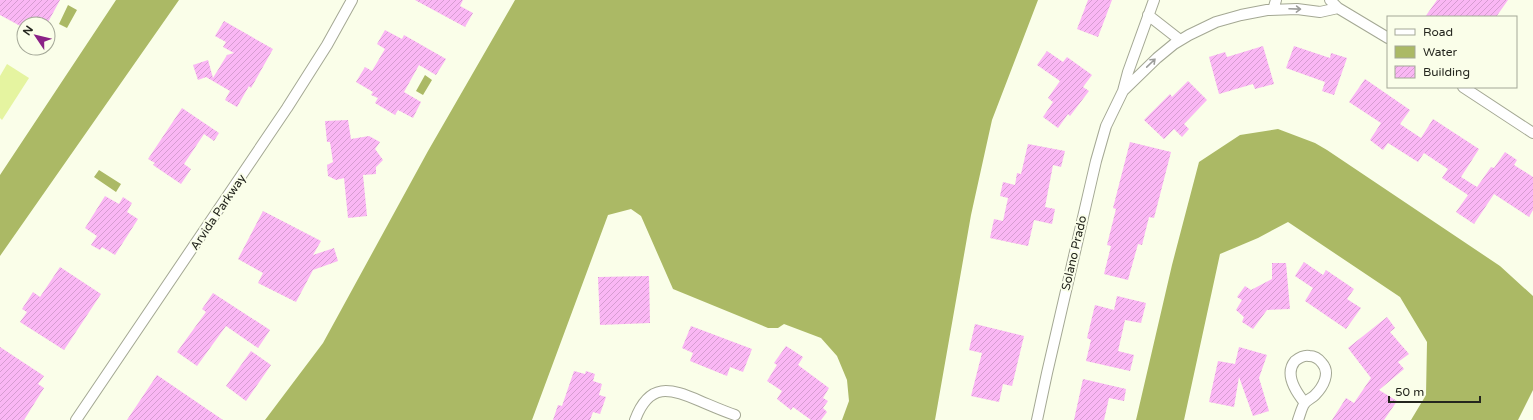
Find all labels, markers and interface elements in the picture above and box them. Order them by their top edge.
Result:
one-way arrow [1288,5,1301,13]
north arrow [16,16,56,56]
legend [1387,16,1517,88]
text: N [20,23,36,38]
text: Road [1423,25,1453,39]
text: Water [1423,45,1458,59]
one-way arrow [1146,58,1156,68]
text: Building [1423,65,1470,79]
street label: Arvida Parkway [187,171,249,253]
street label: Solano Prado [1059,214,1089,292]
scale bar [1389,378,1480,404]
text: 50 m [1395,385,1424,399]

